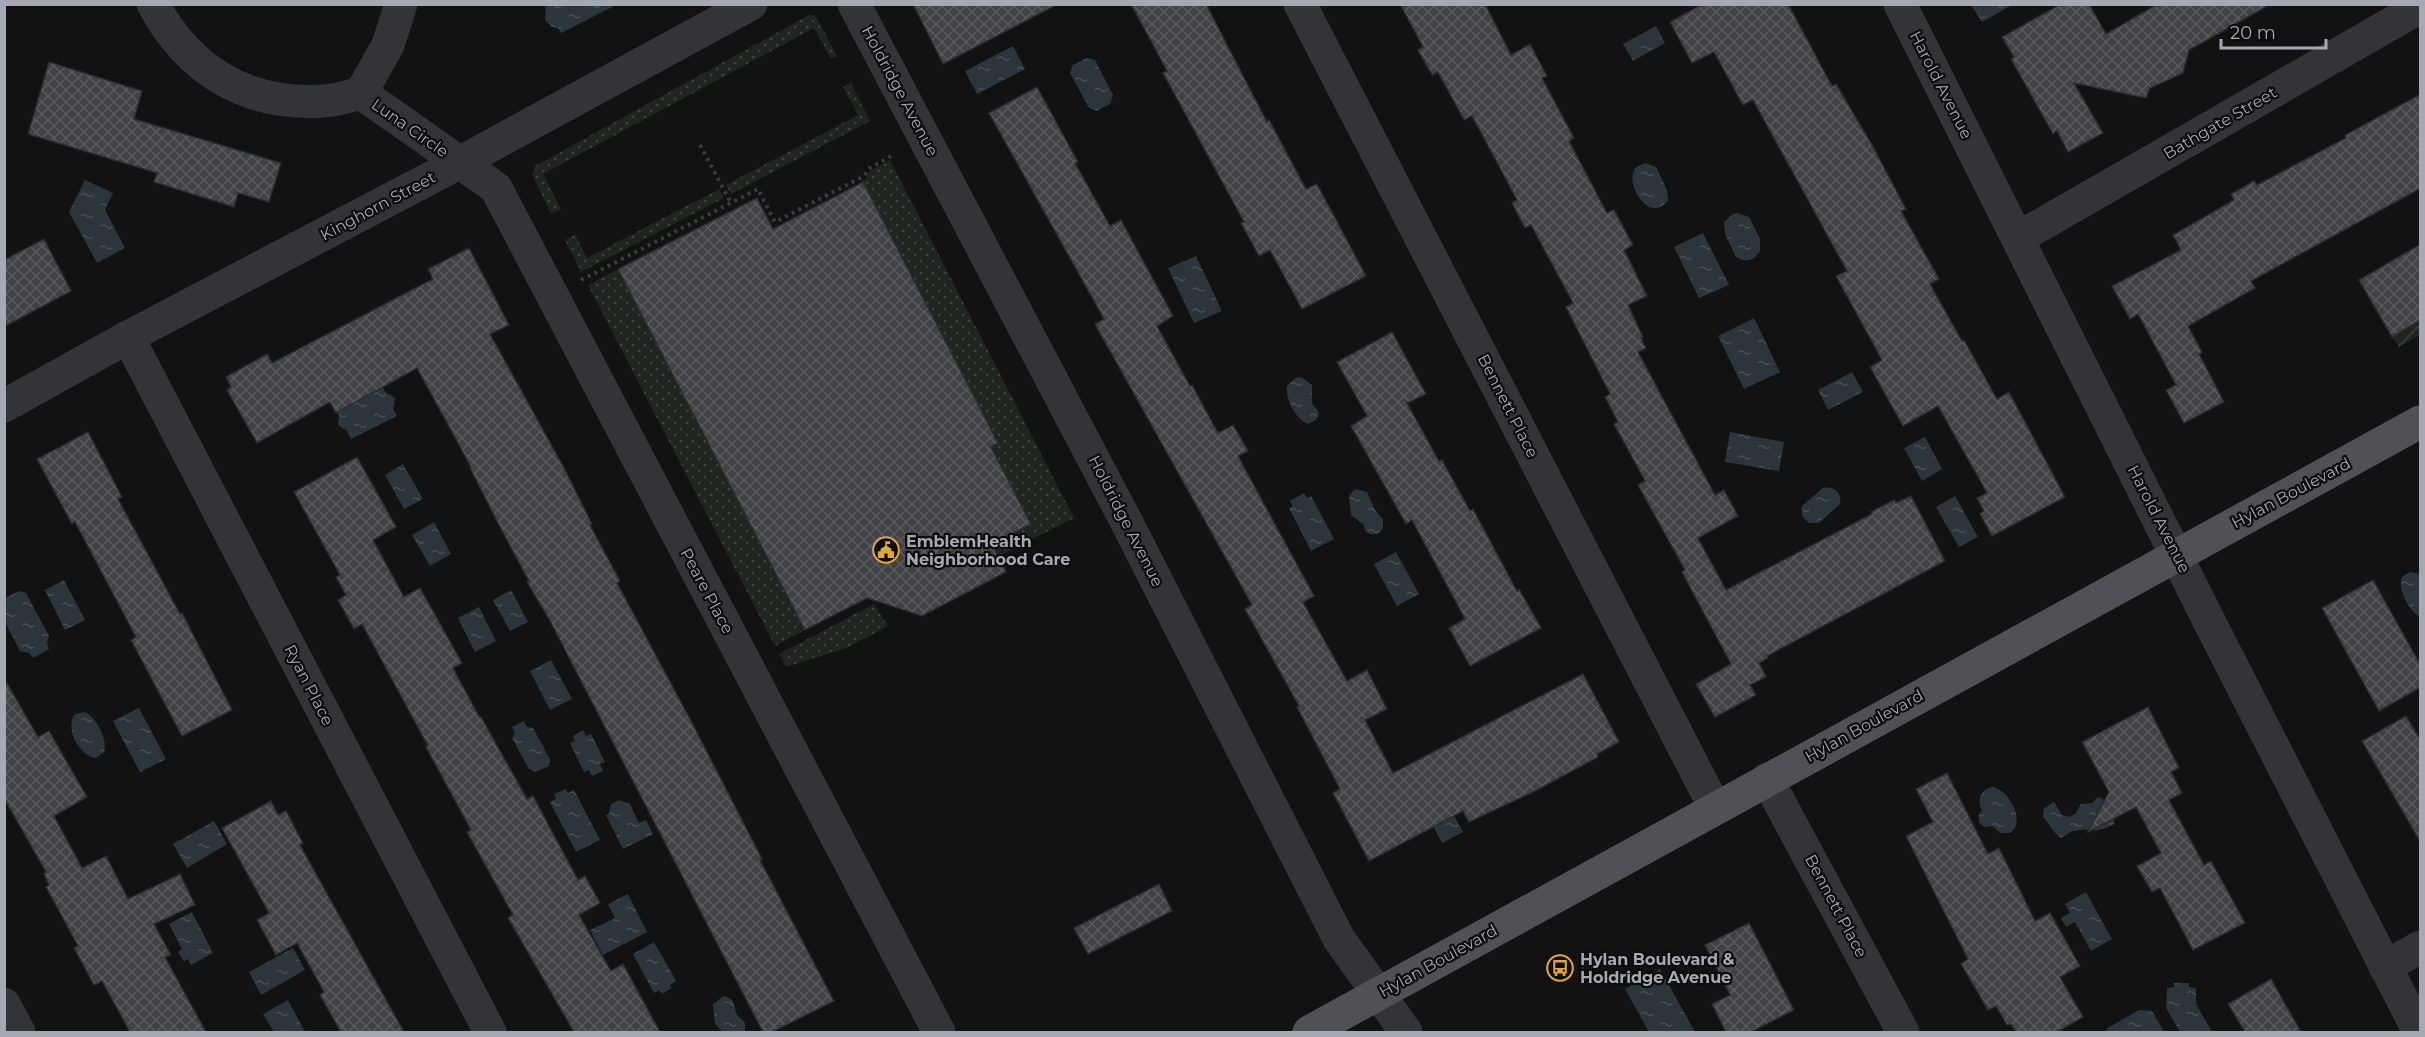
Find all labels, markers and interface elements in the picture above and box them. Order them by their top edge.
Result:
scale bar [2221,12,2326,50]
text: 20 m [2230,22,2276,44]
street label: Holdridge Avenue [858,23,942,159]
street label: Harold Avenue [1906,28,1976,142]
street label: Bathgate Street [2160,83,2280,163]
street label: Luna Circle [368,95,452,161]
street label: Kinghorn Street [317,167,439,244]
street label: Bennett Place [1474,351,1542,461]
street label: Holdridge Avenue [1085,452,1167,590]
street label: Hylan Boulevard [2228,454,2354,532]
street label: Harold Avenue [2124,462,2194,576]
place label: EmblemHealth Neighborhood Care [906,532,1070,569]
public building icon: EmblemHealth Neighborhood Care [871,535,901,565]
street label: Peare Place [677,545,737,637]
street label: Ryan Place [281,641,337,729]
street label: Hylan Boulevard [1802,686,1926,766]
street label: Bennett Place [1801,851,1871,961]
street label: Hylan Boulevard [1376,921,1500,1001]
place label: Hylan Boulevard & Holdridge Avenue [1580,950,1735,987]
bus stop icon: Hylan Boulevard & Holdridge Avenue [1545,953,1575,983]

